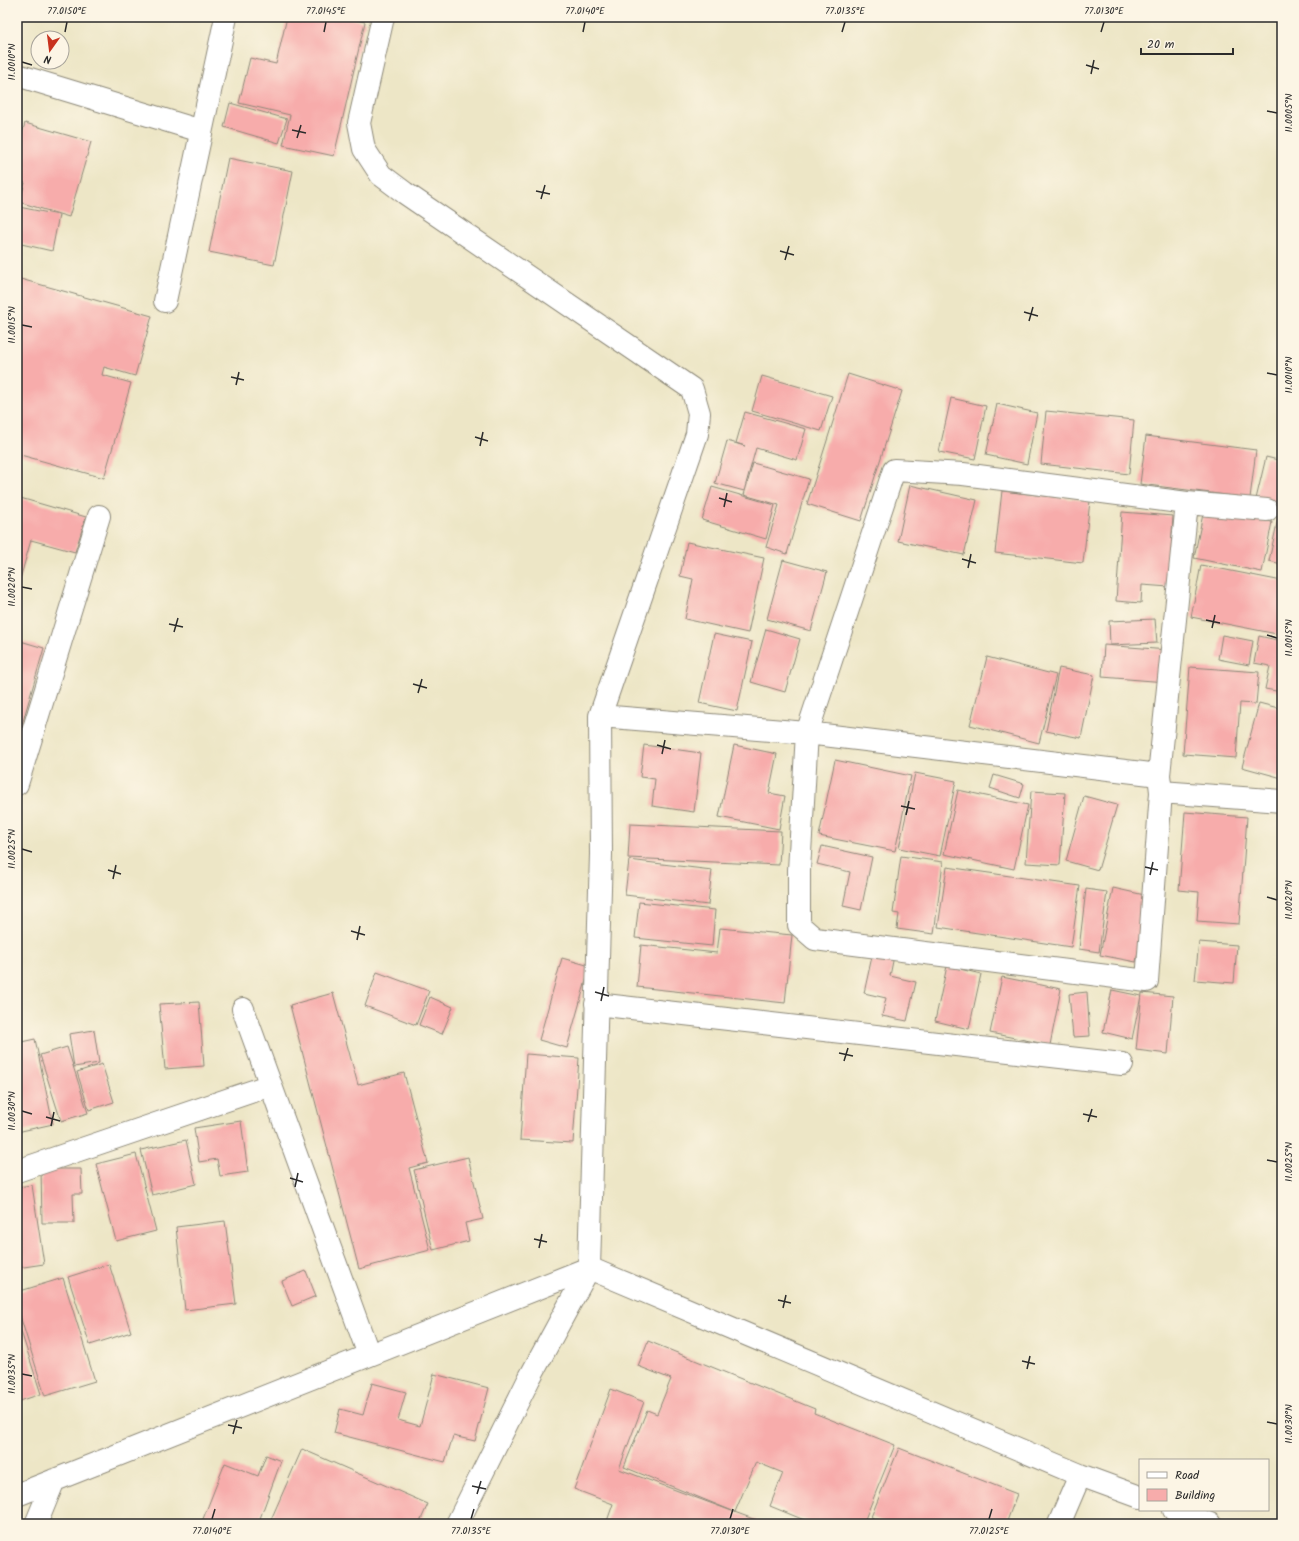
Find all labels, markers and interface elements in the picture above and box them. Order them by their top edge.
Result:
text: 77.0150°E [47,3,88,19]
text: 77.0145°E [306,3,347,19]
text: 77.0140°E [565,3,606,19]
text: 77.0135°E [825,3,866,19]
text: 77.0130°E [1084,3,1125,19]
north arrow [30,30,70,70]
scale bar [1141,30,1233,56]
text: 20 m [1147,35,1175,54]
text: 11.0010°N [4,43,20,80]
text: N [42,49,53,68]
text: 11.0005°N [1281,93,1297,133]
text: 11.0015°N [4,306,20,344]
text: 11.0010°N [1281,356,1297,393]
text: 11.0020°N [4,567,20,607]
text: 11.0015°N [1281,619,1297,657]
text: 11.0025°N [4,829,20,869]
text: 11.0020°N [1281,880,1297,920]
text: 11.0030°N [4,1091,20,1131]
text: 11.0025°N [1281,1142,1297,1182]
text: 11.0035°N [4,1354,20,1394]
text: 11.0030°N [1281,1404,1297,1444]
legend [1139,1459,1269,1511]
text: Road [1175,1466,1200,1485]
text: Building [1175,1486,1215,1505]
text: 77.0140°E [192,1523,233,1539]
text: 77.0135°E [451,1523,492,1539]
text: 77.0130°E [710,1523,751,1539]
text: 77.0125°E [969,1523,1010,1539]

